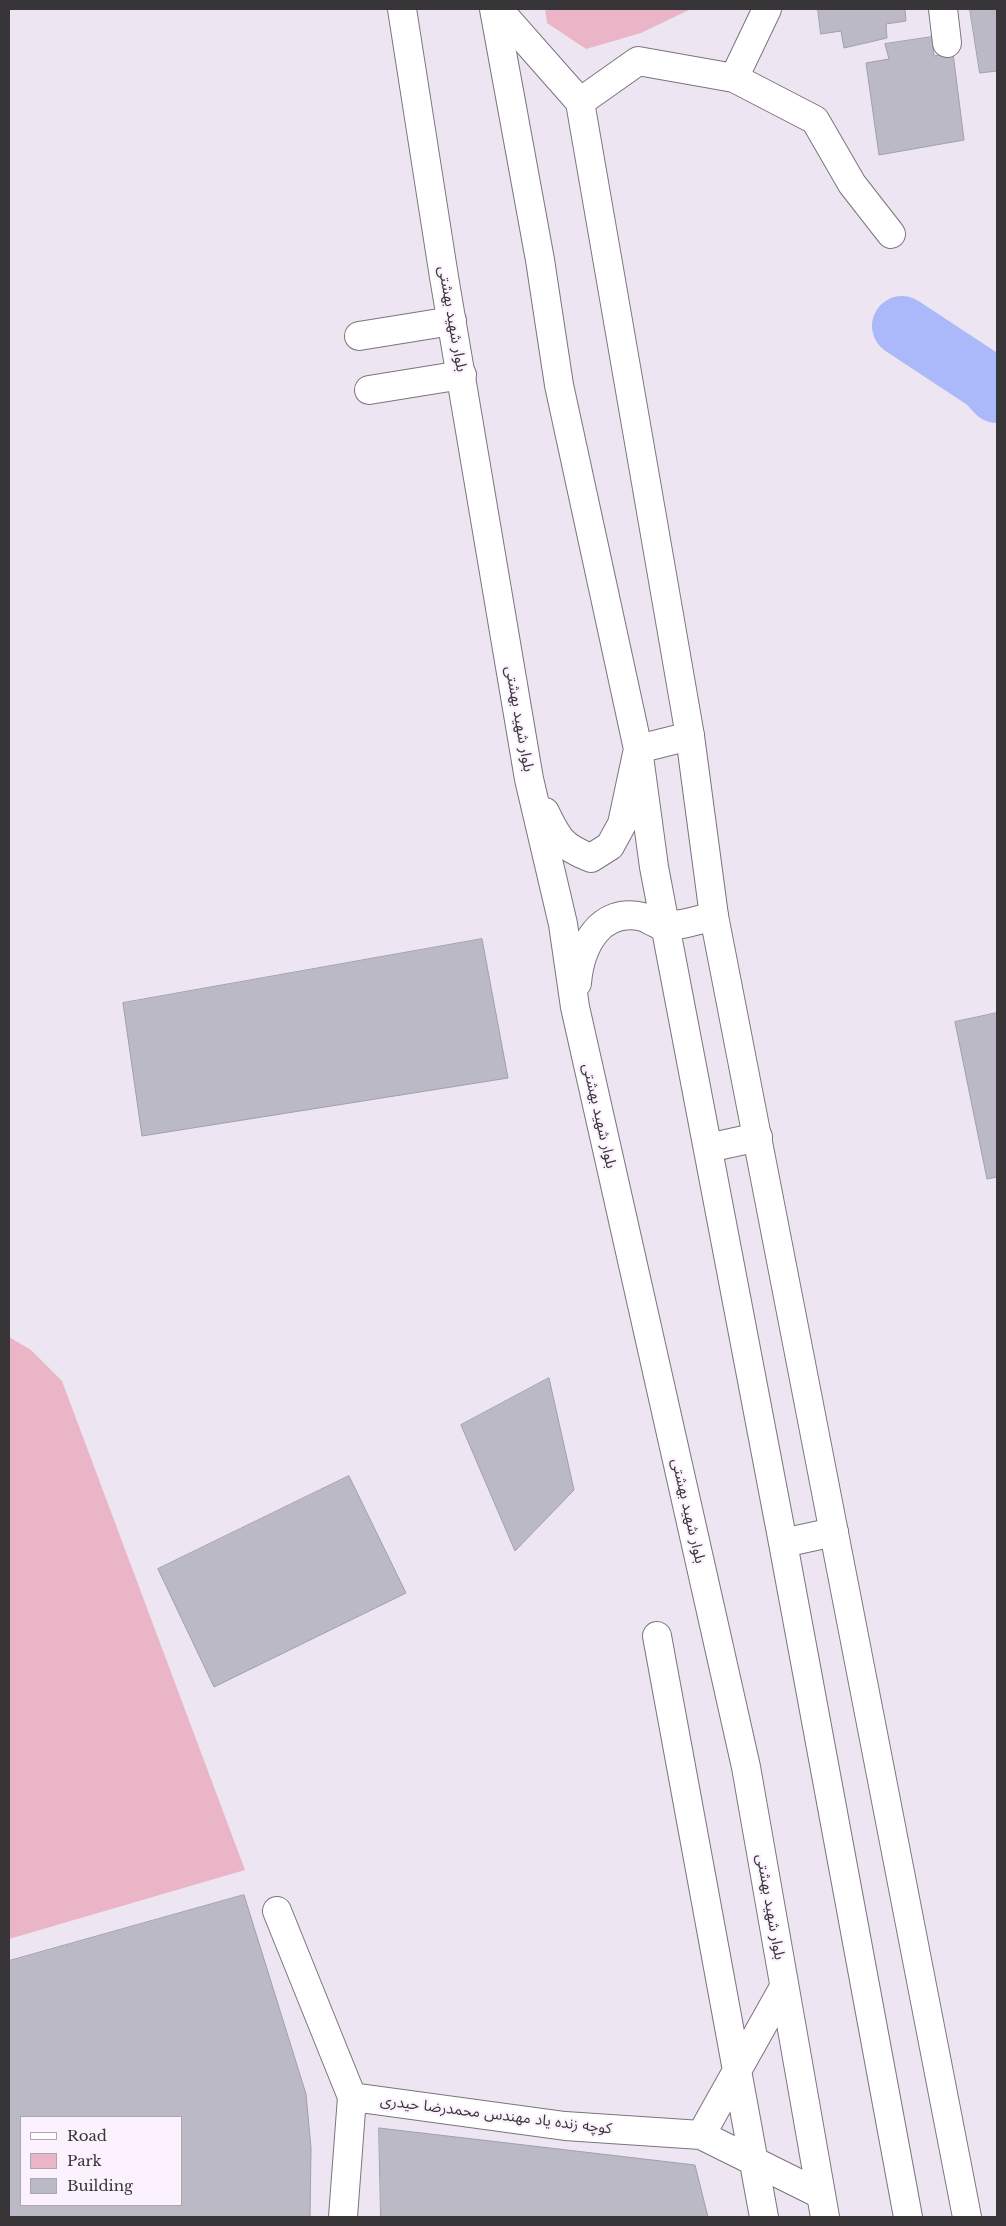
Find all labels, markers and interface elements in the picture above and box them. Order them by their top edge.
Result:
street label: بلوار شهید بهشتی [434,265,470,373]
street label: بلوار شهید بهشتی [501,665,537,773]
street label: بلوار شهید بهشتی [578,1062,620,1170]
street label: بلوار شهید بهشتی [667,1457,709,1565]
street label: بلوار شهید بهشتی [752,1853,788,1961]
street label: کوچه زنده یاد مهندس محمدرضا حیدری [379,2092,613,2138]
legend [20,2116,182,2206]
text: Road [67,2126,107,2145]
text: Park [67,2151,102,2170]
text: Building [67,2176,133,2195]

